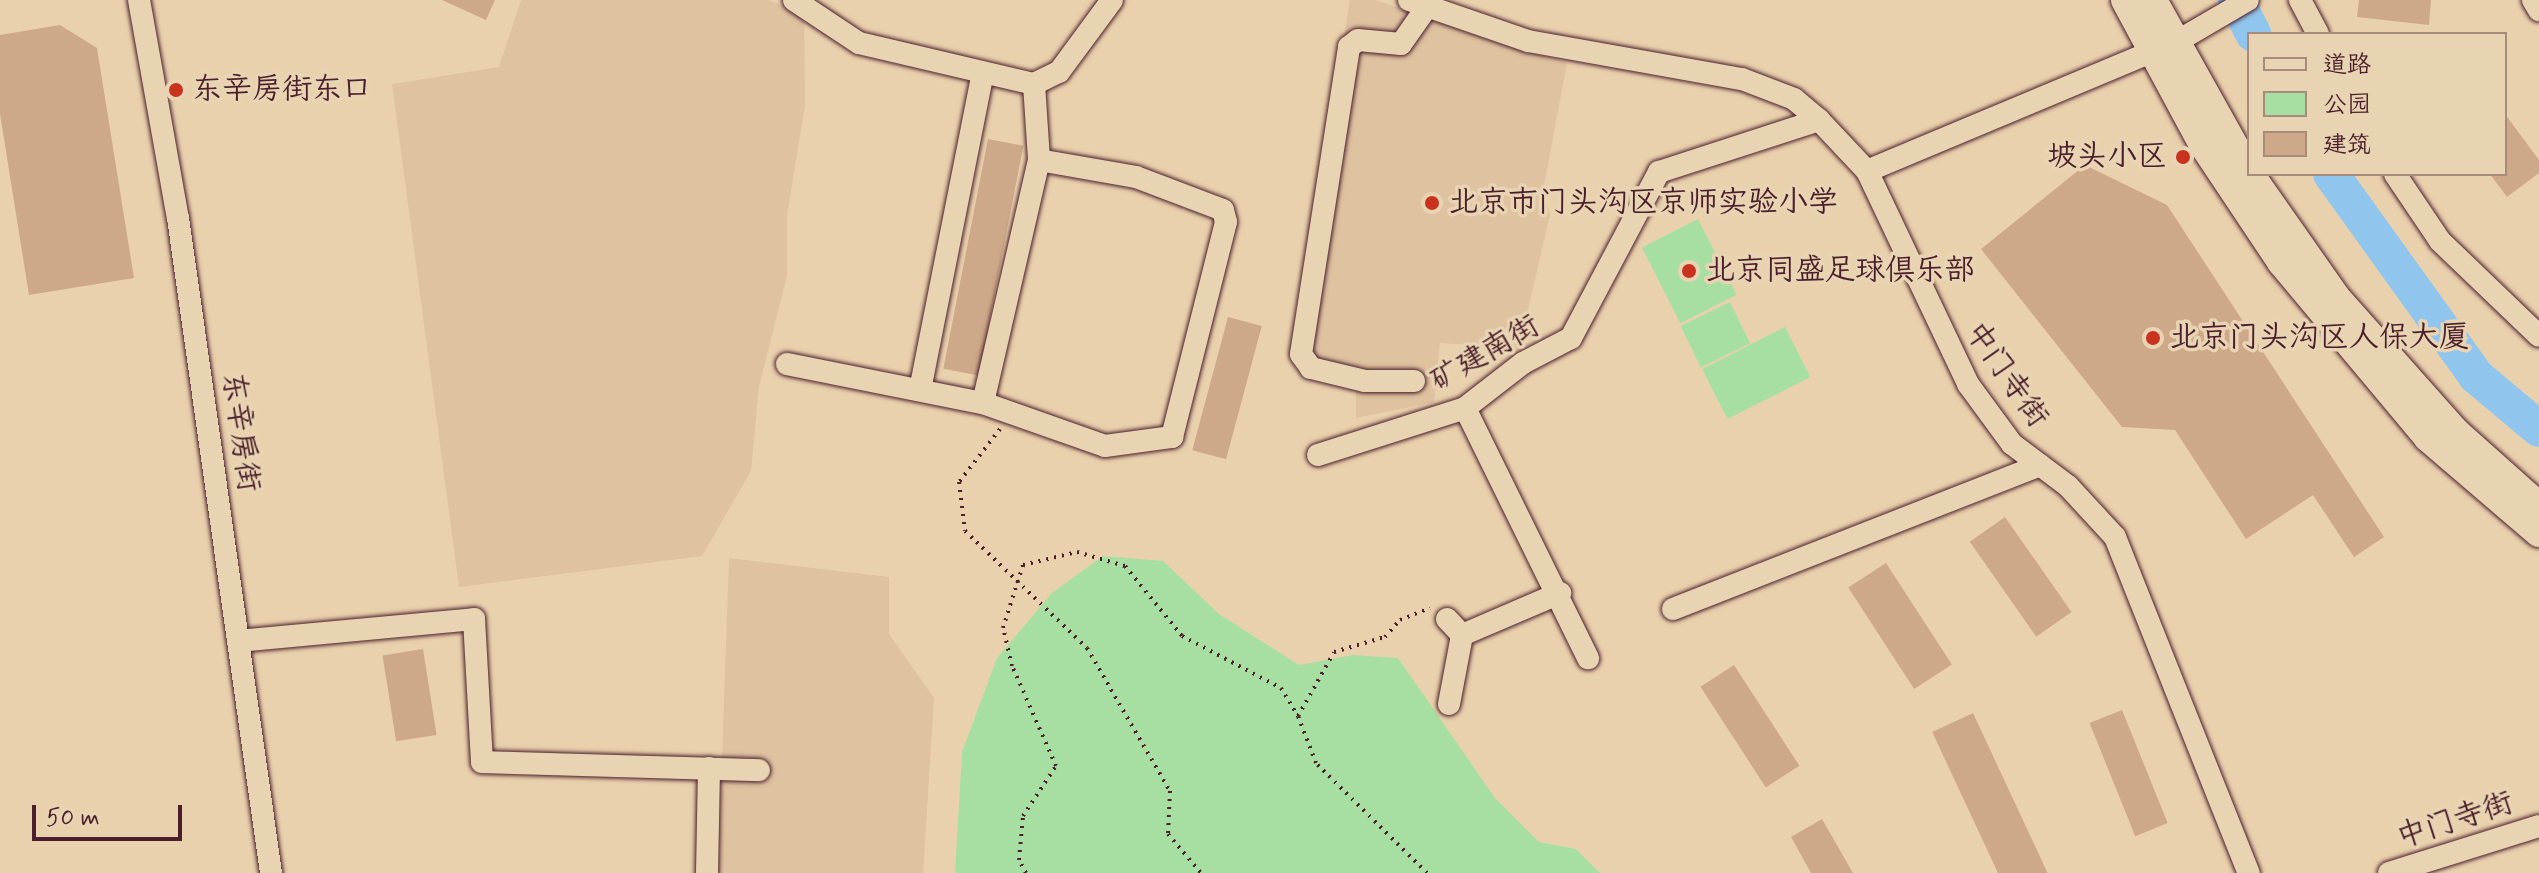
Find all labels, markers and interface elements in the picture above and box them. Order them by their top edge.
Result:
legend [2247,32,2507,176]
text: 道路 [2323,50,2371,81]
place label: 东辛房街东口 [192,72,372,108]
marker: 东辛房街东口 [167,81,185,99]
text: 公园 [2323,90,2371,121]
text: 建筑 [2323,130,2371,161]
place label: 坡头小区 [2047,139,2167,175]
marker: 坡头小区 [2174,148,2192,166]
place label: 北京市门头沟区京师实验小学 [1448,185,1838,221]
marker: 北京市门头沟区京师实验小学 [1423,194,1441,212]
place label: 北京同盛足球俱乐部 [1705,253,1975,289]
marker: 北京同盛足球俱乐部 [1680,262,1698,280]
street label: 矿建南街 [1424,308,1546,400]
street label: 中门寺街 [1957,316,2055,434]
place label: 北京门头沟区人保大厦 [2169,320,2469,356]
marker: 北京门头沟区人保大厦 [2144,329,2162,347]
street label: 东辛房街 [214,370,266,494]
street label: 中门寺街 [2392,785,2518,857]
scale bar [36,789,186,839]
text: 50 m [46,803,100,834]

